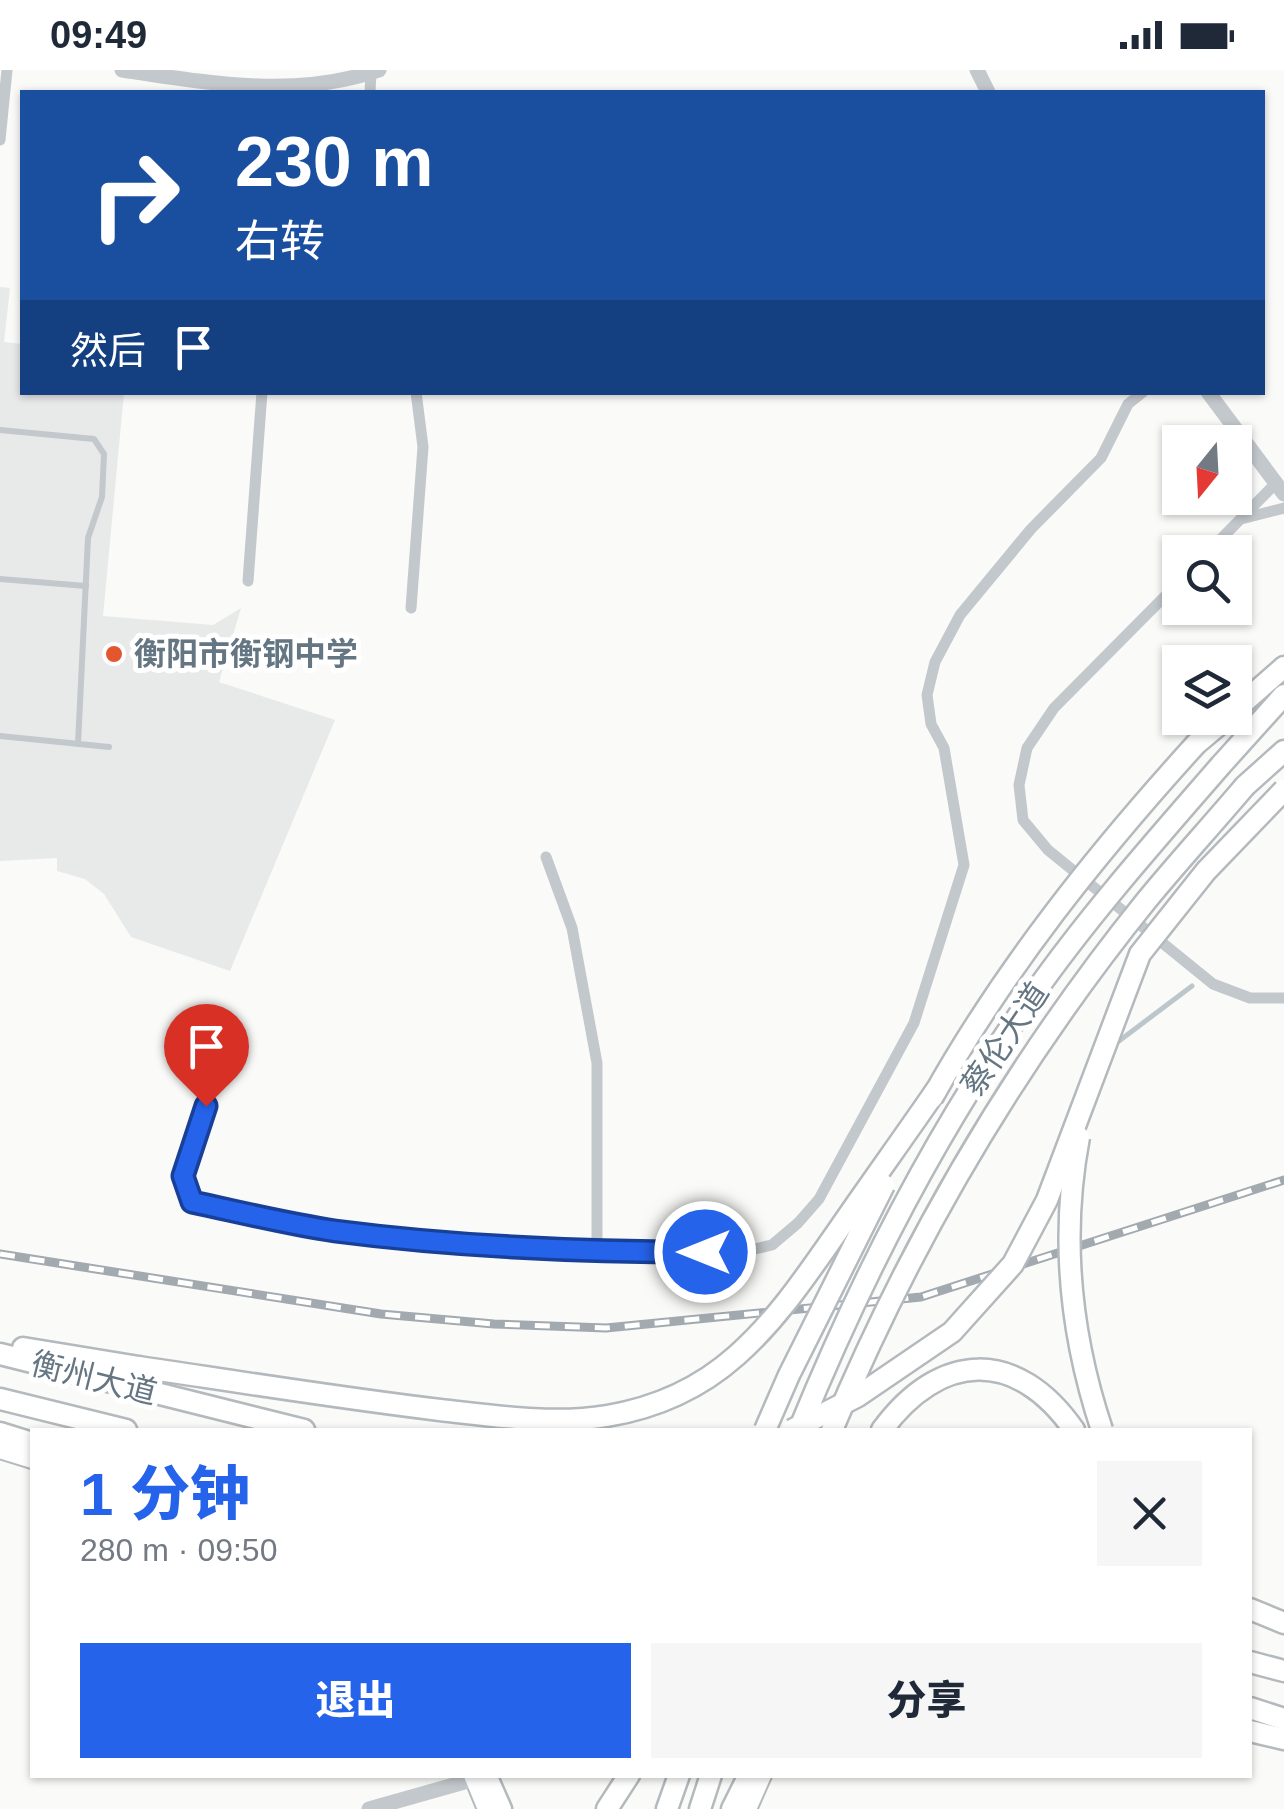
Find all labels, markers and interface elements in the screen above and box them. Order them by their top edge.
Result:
text: 09:49 [50,14,147,56]
text: 230 m [235,123,433,201]
icon: right [70,130,200,260]
text: 右转 [235,216,325,267]
icon: arrive [166,320,221,375]
text: 然后 [70,330,146,372]
north arrow [1162,425,1252,515]
map controls [1162,425,1252,735]
button: search [1162,535,1252,625]
place label: 衡阳市衡钢中学 [134,636,358,672]
marker: 衡阳市衡钢中学 [103,643,125,665]
button: layers [1162,645,1252,735]
street label: 蔡伦大道 [954,976,1056,1102]
pin [164,1004,249,1107]
icon: arrive [179,1019,234,1074]
position arrow [653,1200,757,1304]
street label: 衡州大道 [28,1345,160,1411]
text: 1 分钟 [80,1461,250,1528]
button: close [1097,1461,1202,1566]
text: 280 m · 09:50 [80,1532,277,1568]
button: 退出 [80,1643,631,1758]
button: 分享 [651,1643,1202,1758]

